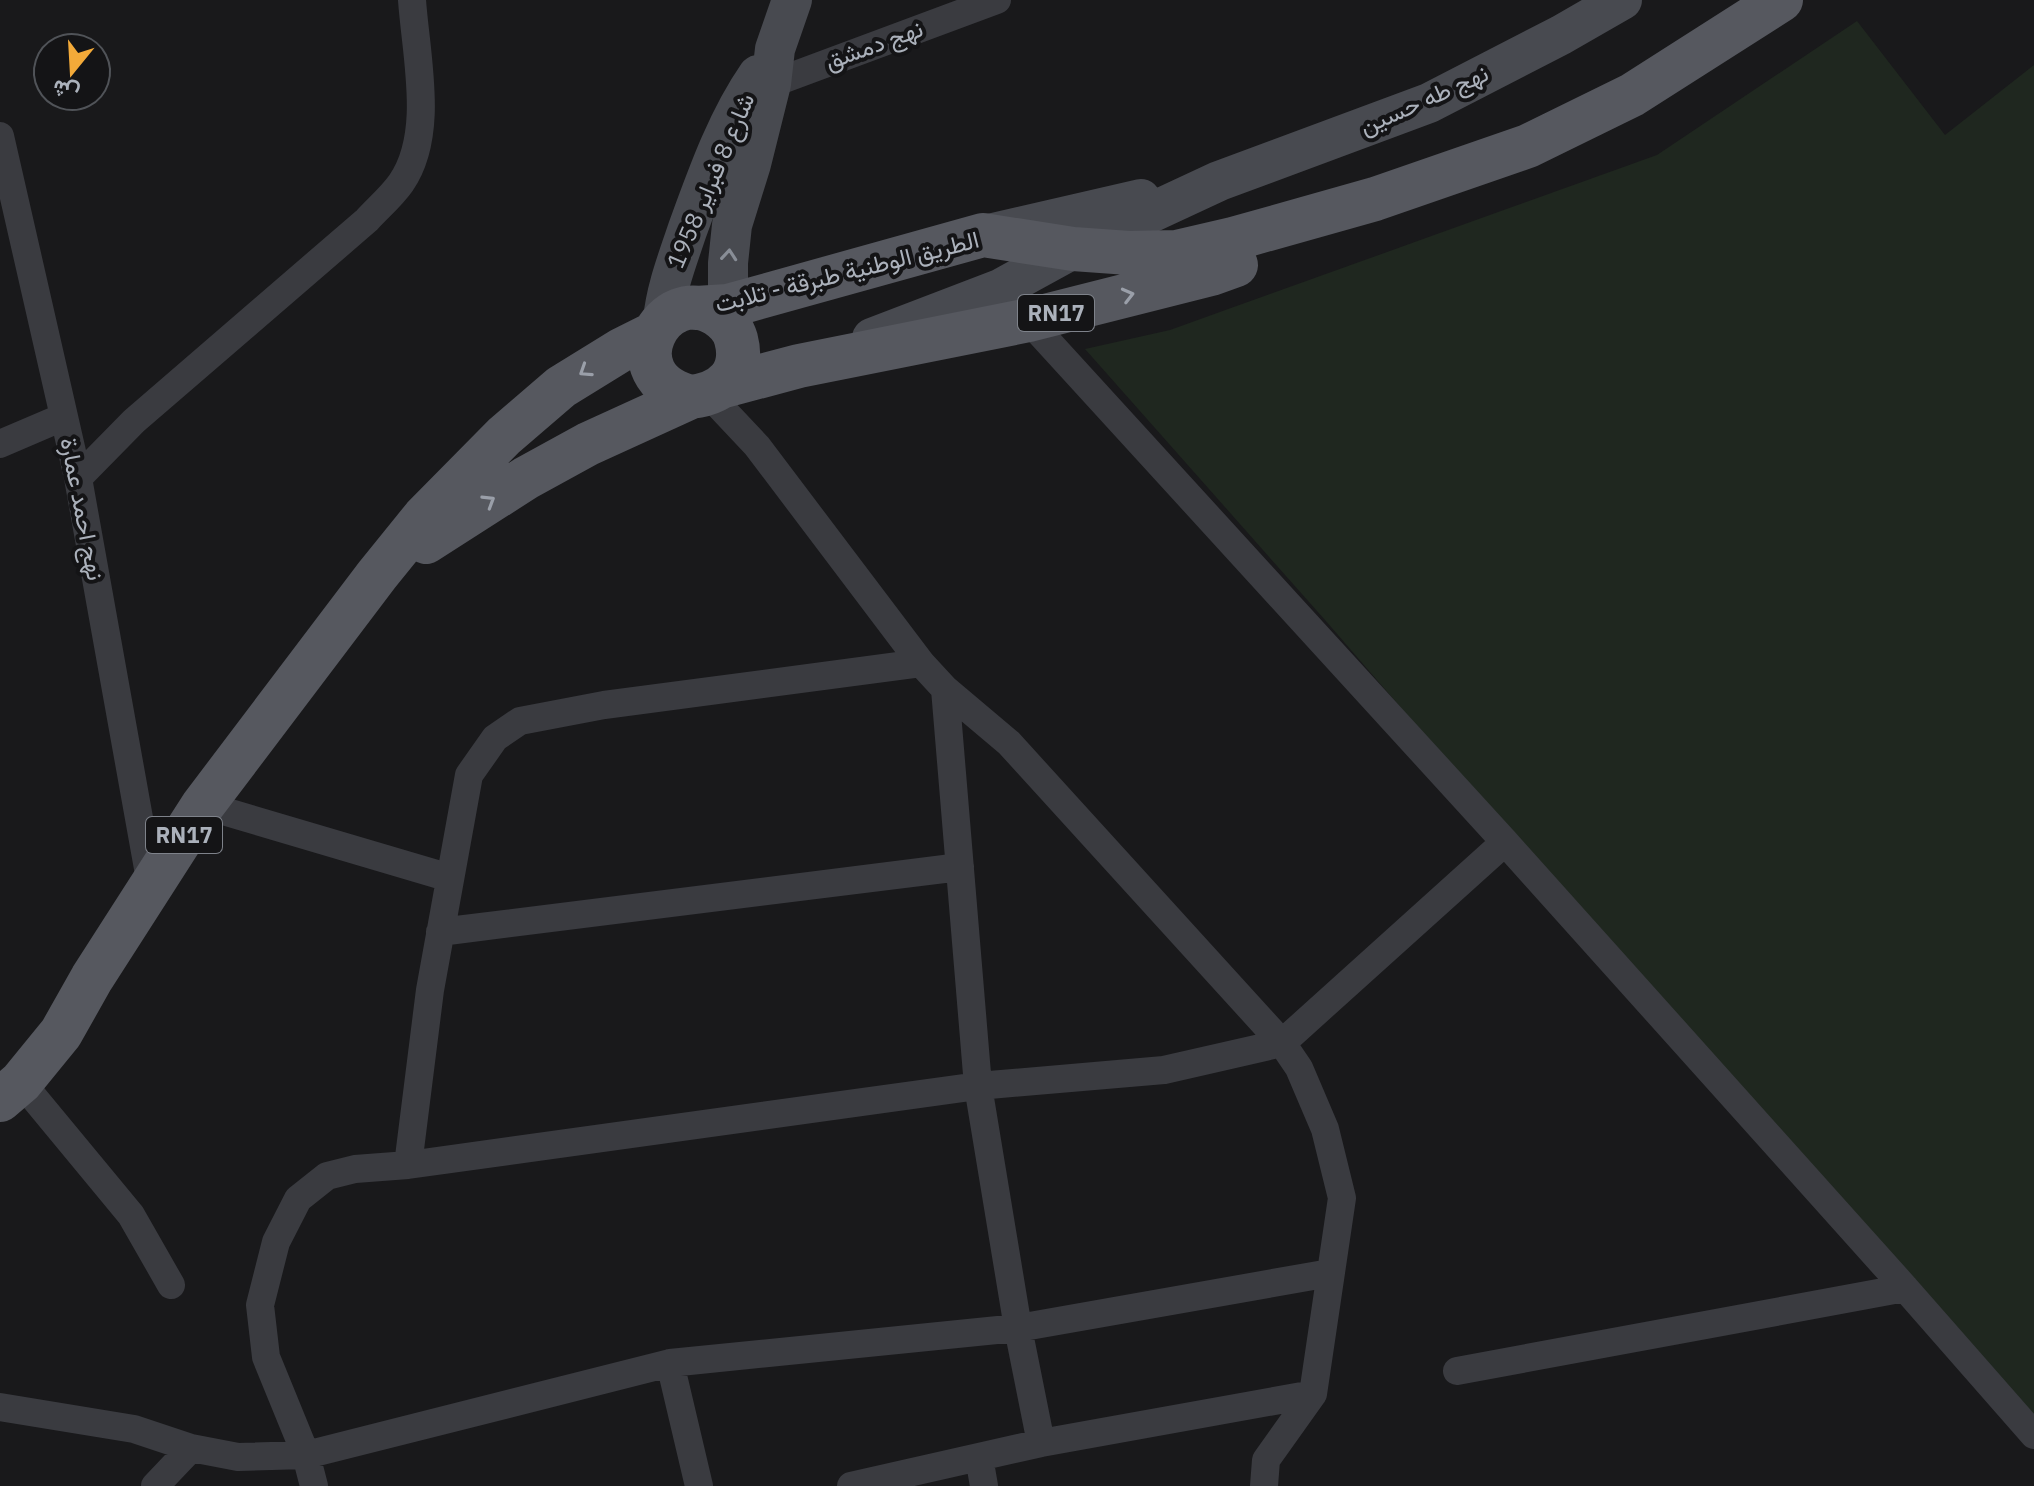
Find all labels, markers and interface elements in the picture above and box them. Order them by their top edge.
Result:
street label: نهج دمشق [820,12,928,78]
north arrow [32,32,112,112]
street label: نهج طه حسين [1354,56,1494,144]
text: ش [49,74,83,109]
street label: شارع 8 فبراير 1958 [659,88,762,273]
street label: الطريق الوطنية طبرقة - تلابت [711,223,982,319]
one-way arrow [720,248,737,261]
one-way arrow [1120,288,1134,305]
road number: RN17 [1018,295,1094,331]
one-way arrow [579,362,594,377]
street label: نهج احمد عمارة [51,435,113,583]
one-way arrow [480,495,495,511]
road number: RN17 [146,817,222,853]

